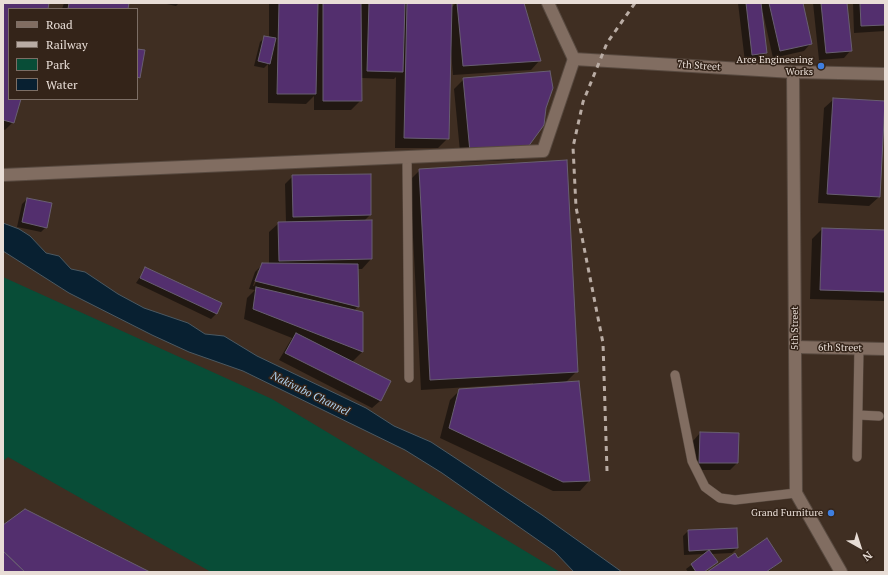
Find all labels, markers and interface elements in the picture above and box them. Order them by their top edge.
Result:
legend [8,8,138,100]
text: Road [46,17,73,32]
text: Railway [46,37,88,52]
place label: Arce Engineering Works [736,54,813,78]
text: Park [46,57,70,72]
street label: 7th Street [677,58,721,74]
marker: Arce Engineering Works [816,61,826,71]
text: Water [46,77,78,92]
street label: 5th Street [789,306,801,350]
street label: 6th Street [818,342,862,354]
water label: Nakivubo Channel [268,369,352,419]
place label: Grand Furniture [751,507,823,519]
marker: Grand Furniture [826,508,836,518]
north arrow [840,527,880,567]
text: N [860,548,875,564]

